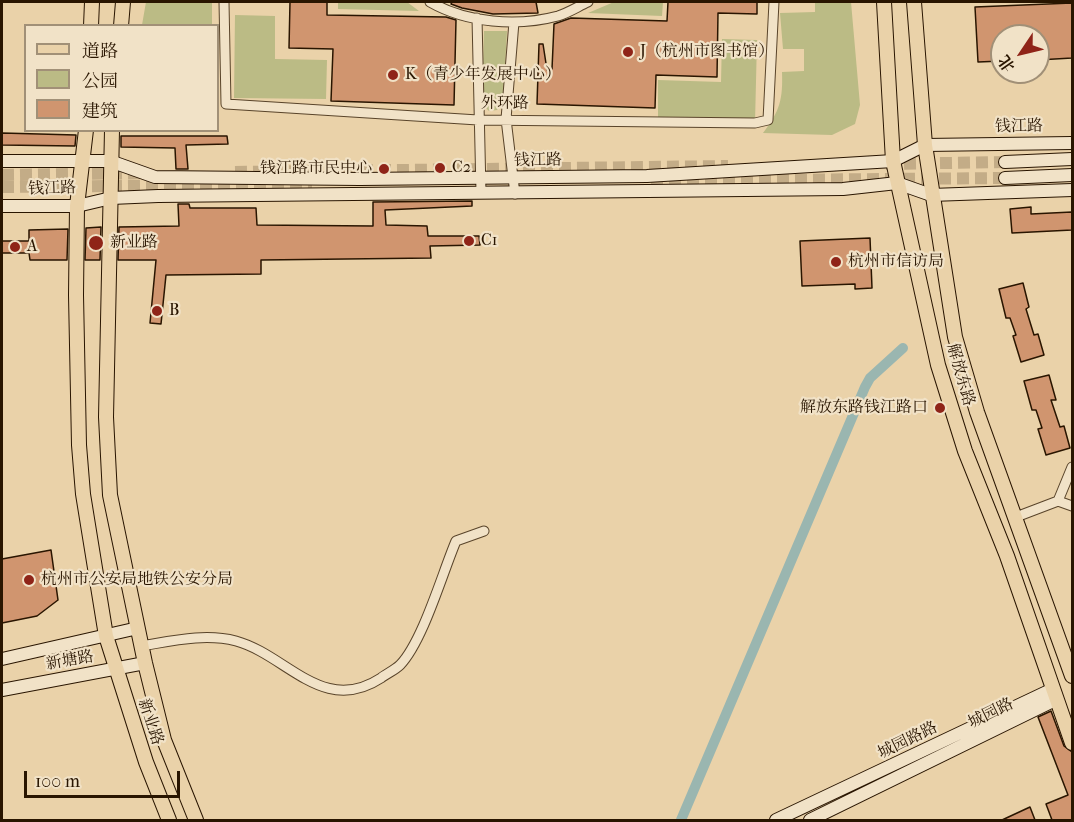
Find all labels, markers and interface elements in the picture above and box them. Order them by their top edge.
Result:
legend [24,24,219,132]
north arrow [990,24,1050,84]
text: 道路 [82,41,118,62]
place label: J（杭州市图书馆） [640,42,774,62]
marker: J（杭州市图书馆） [621,45,635,59]
text: 北 [994,51,1019,75]
place label: K（青少年发展中心） [405,65,561,85]
marker: K（青少年发展中心） [386,68,400,82]
text: 公园 [82,71,118,92]
street label: 外环路 [481,94,529,114]
text: 建筑 [82,101,118,122]
street label: 钱江路 [995,117,1043,137]
street label: 钱江路 [514,151,562,171]
place label: C2 [452,158,471,178]
place label: 钱江路市民中心 [260,159,372,179]
marker: C2 [433,161,447,175]
marker: 钱江路市民中心 [377,162,391,176]
street label: 钱江路 [28,179,76,199]
place label: C1 [481,231,497,251]
place label: 新业路 [110,233,158,253]
marker: 新业路 [87,234,105,252]
marker: C1 [462,234,476,248]
place label: A [27,237,37,257]
marker: A [8,240,22,254]
place label: 杭州市信访局 [848,252,944,272]
marker: 杭州市信访局 [829,255,843,269]
place label: B [169,301,179,321]
marker: B [150,304,164,318]
street label: 解放东路 [942,342,978,408]
place label: 解放东路钱江路口 [800,398,928,418]
marker: 解放东路钱江路口 [933,401,947,415]
place label: 杭州市公安局地铁公安分局 [41,570,233,590]
marker: 杭州市公安局地铁公安分局 [22,573,36,587]
street label: 新塘路 [45,647,95,675]
street label: 城园路 [965,695,1017,733]
street label: 新业路 [133,696,167,748]
street label: 城园路路 [875,718,941,764]
scale bar [27,759,183,797]
text: 100 m [35,771,80,792]

